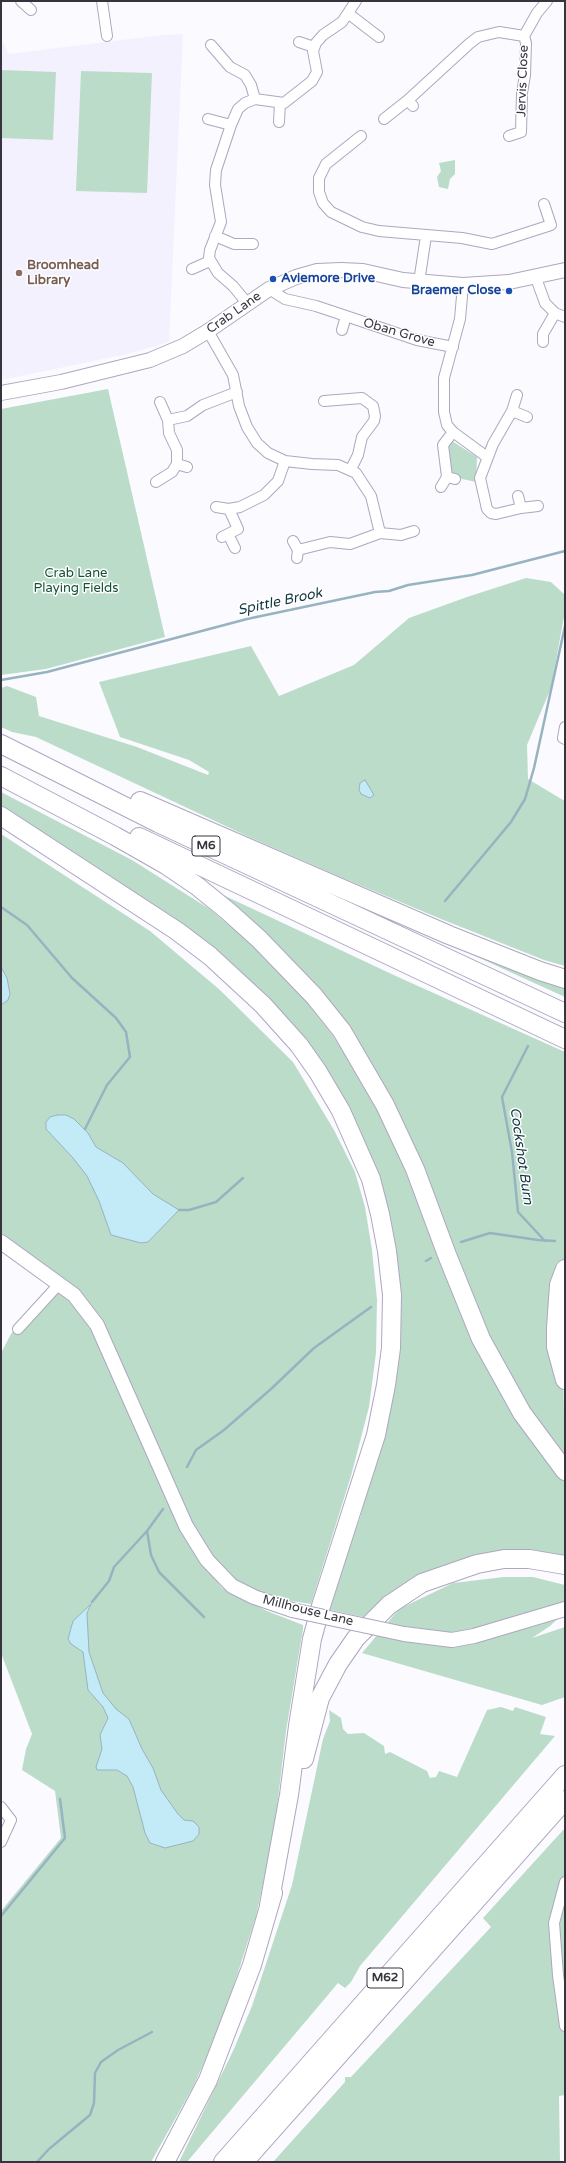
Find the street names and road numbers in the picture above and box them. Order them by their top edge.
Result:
street label: Jervis Close [514,45,532,117]
street label: Crab Lane [204,289,264,337]
street label: Oban Grove [361,315,437,351]
road number: M6 [192,836,220,856]
street label: Millhouse Lane [261,1592,355,1630]
road number: M62 [367,1968,403,1988]

